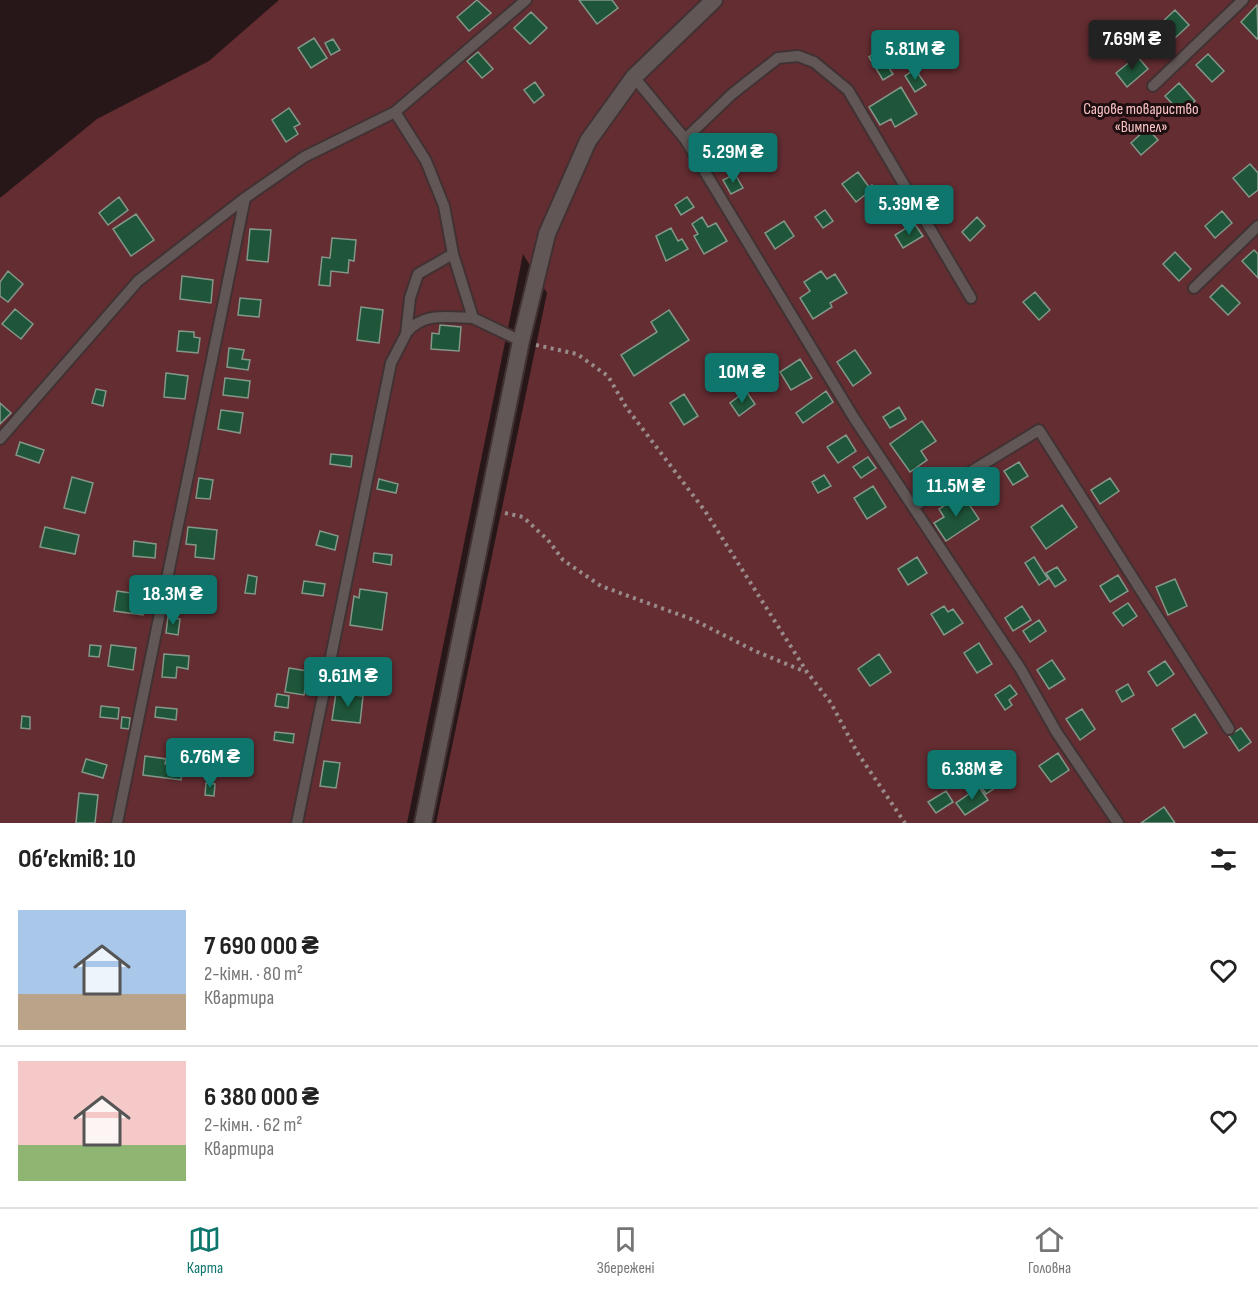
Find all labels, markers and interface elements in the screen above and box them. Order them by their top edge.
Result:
pin: 7.69M ₴ [1077,20,1187,71]
text: 7.69M ₴ [1103,27,1161,51]
pin: 5.81M ₴ [860,30,970,81]
text: 5.81M ₴ [885,37,945,61]
park label: Садове товариство «Вимпел» [1083,100,1199,137]
pin: 5.29M ₴ [678,133,788,184]
text: 5.29M ₴ [702,140,764,164]
pin: 5.39M ₴ [854,185,964,236]
text: 5.39M ₴ [879,192,939,216]
pin: 10M ₴ [700,353,784,404]
text: 10M ₴ [719,360,765,384]
pin: 11.5M ₴ [901,467,1011,518]
text: 11.5M ₴ [927,474,985,498]
pin: 18.3M ₴ [118,575,228,626]
text: 18.3M ₴ [143,582,203,606]
pin: 9.61M ₴ [293,657,403,708]
text: 9.61M ₴ [318,664,378,688]
pin: 6.76M ₴ [155,738,265,789]
text: 6.76M ₴ [180,745,240,769]
pin: 6.38M ₴ [917,750,1027,801]
text: 6.38M ₴ [941,757,1003,781]
icon: filters [1207,843,1240,876]
text: Об’єктів: 10 [18,844,136,875]
text: 7 690 000 ₴ [204,931,319,962]
icon: home [66,934,138,1006]
icon: heart [1207,954,1240,987]
text: 2-кімн. · 80 m² [204,962,303,986]
text: Квартира [204,986,274,1010]
text: 6 380 000 ₴ [204,1082,319,1113]
icon: home [66,1085,138,1157]
icon: heart [1207,1105,1240,1138]
text: 2-кімн. · 62 m² [204,1113,303,1137]
text: Квартира [204,1137,274,1161]
tab: Карта [187,1223,223,1278]
tab: Збережені [597,1223,655,1278]
tab: Головна [1028,1223,1071,1278]

